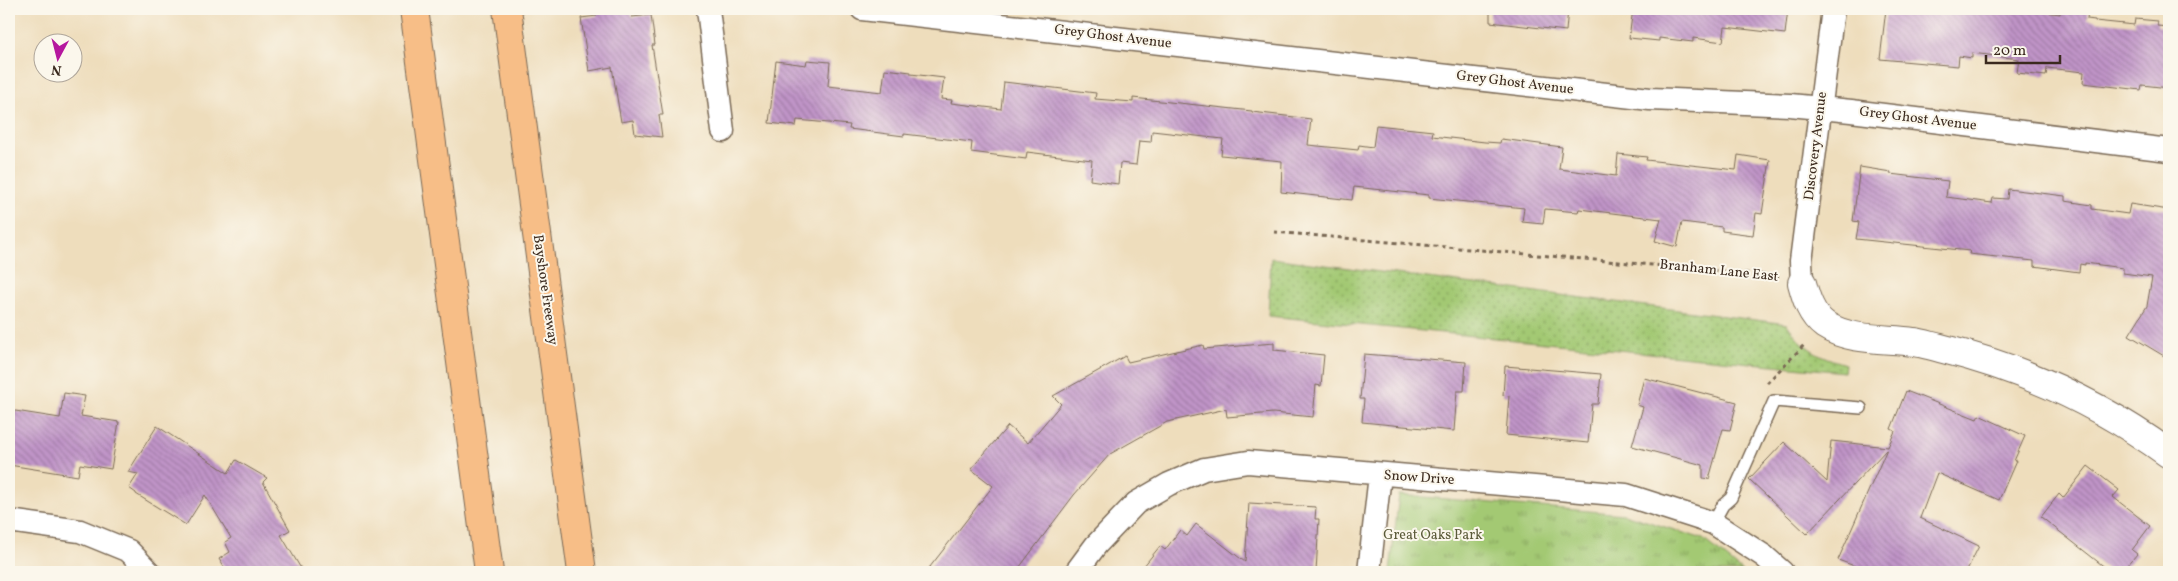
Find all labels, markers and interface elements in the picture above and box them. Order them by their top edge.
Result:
street label: Grey Ghost Avenue [1053,20,1173,54]
north arrow [32,32,82,82]
scale bar [1986,32,2059,64]
text: 20 m [1993,41,2026,62]
text: N [50,59,63,79]
street label: Grey Ghost Avenue [1455,66,1575,100]
street label: Discovery Avenue [1800,90,1832,201]
street label: Grey Ghost Avenue [1858,102,1978,136]
street label: Bayshore Freeway [528,234,562,347]
street label: Branham Lane East [1659,255,1779,287]
street label: Snow Drive [1383,466,1455,490]
park label: Great Oaks Park [1383,526,1483,545]

